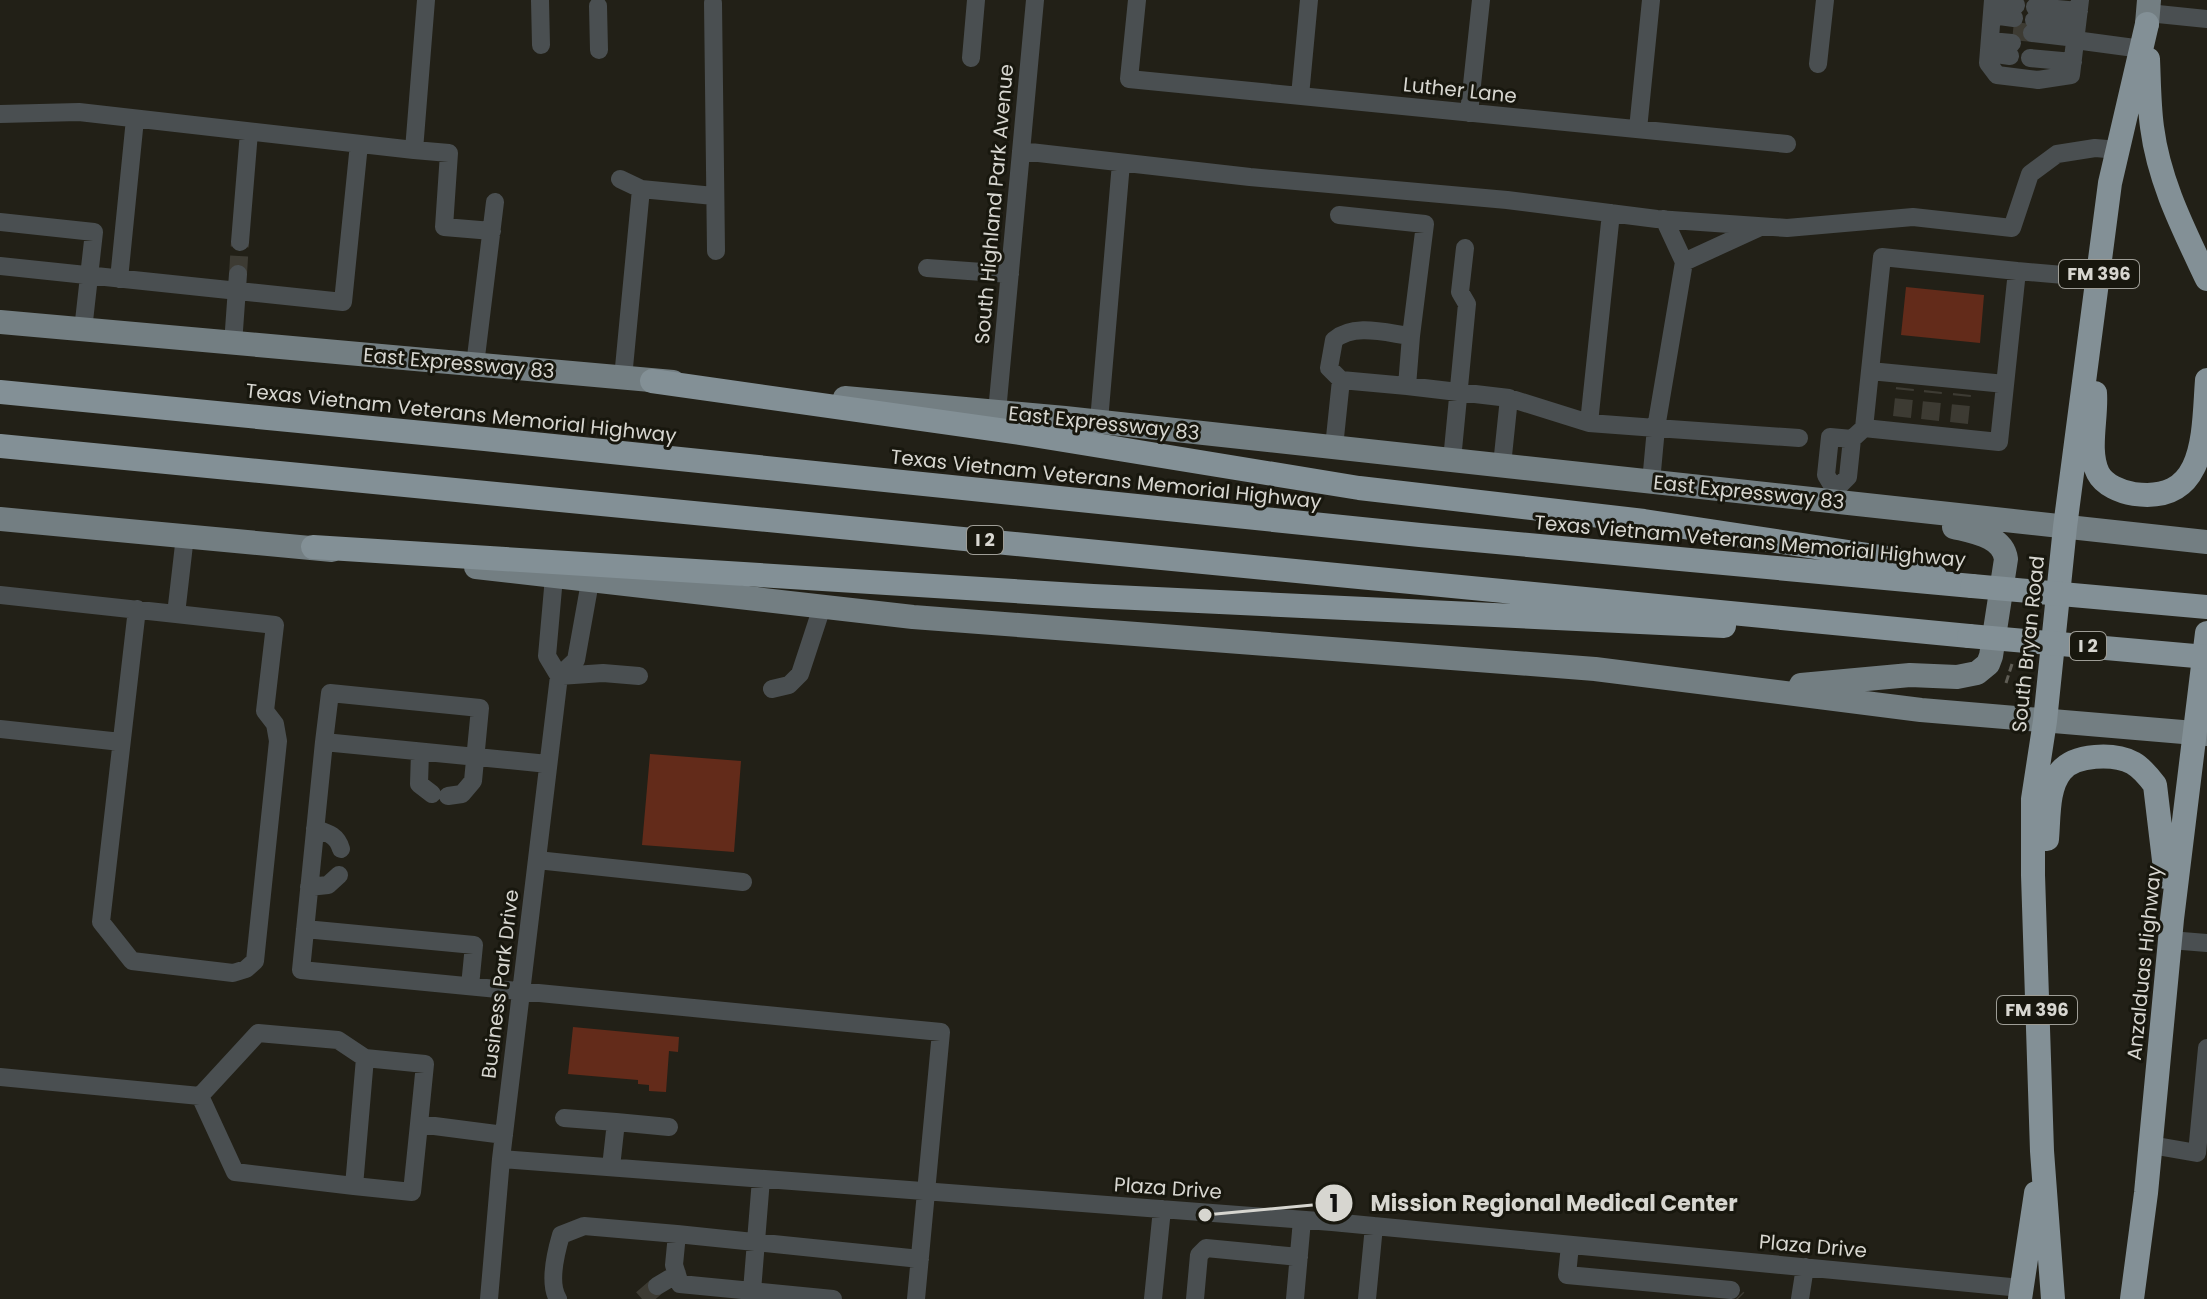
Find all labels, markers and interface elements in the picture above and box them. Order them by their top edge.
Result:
street label: South Highland Park Avenue [968,63,1020,345]
street label: Luther Lane [1402,70,1518,110]
road number: FM 396 [2059,260,2139,288]
street label: East Expressway 83 [362,341,556,385]
street label: Texas Vietnam Veterans Memorial Highway [244,376,678,450]
street label: East Expressway 83 [1007,399,1201,447]
street label: Texas Vietnam Veterans Memorial Highway [889,442,1323,516]
street label: East Expressway 83 [1652,468,1846,516]
street label: Texas Vietnam Veterans Memorial Highway [1533,508,1967,574]
road number: I 2 [967,526,1003,554]
street label: South Bryan Road [2005,554,2051,734]
road number: I 2 [2070,632,2106,660]
street label: Anzalduas Highway [2120,864,2168,1062]
street label: Business Park Drive [475,888,525,1080]
road number: FM 396 [1997,996,2077,1024]
street label: Plaza Drive [1113,1170,1223,1206]
callout: Mission Regional Medical Center [1314,1180,1753,1226]
text: 1 [1329,1187,1339,1220]
text: Mission Regional Medical Center [1370,1188,1738,1219]
street label: Plaza Drive [1758,1227,1868,1265]

